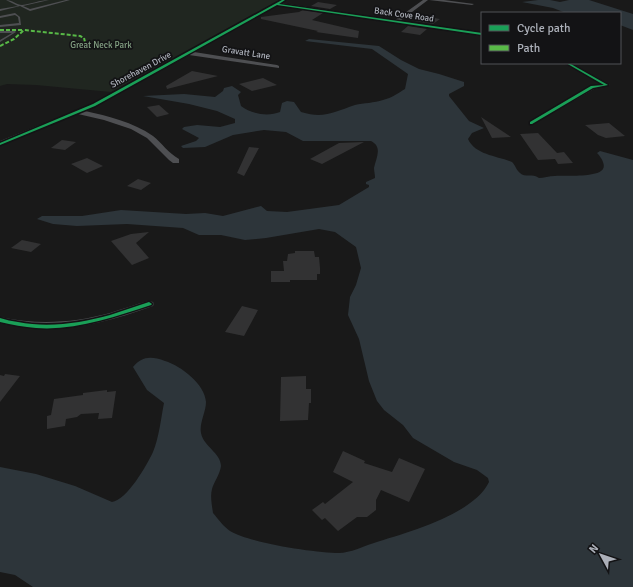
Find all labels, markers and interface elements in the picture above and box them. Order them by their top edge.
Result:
street label: Back Cove Road [373,5,435,25]
legend [481,12,621,64]
text: Cycle path [517,21,570,36]
park label: Great Neck Park [70,40,132,51]
text: Path [517,41,540,56]
street label: Gravatt Lane [221,44,271,62]
street label: Shorehaven Drive [109,49,174,91]
north arrow [581,535,621,575]
text: N [586,542,601,556]

